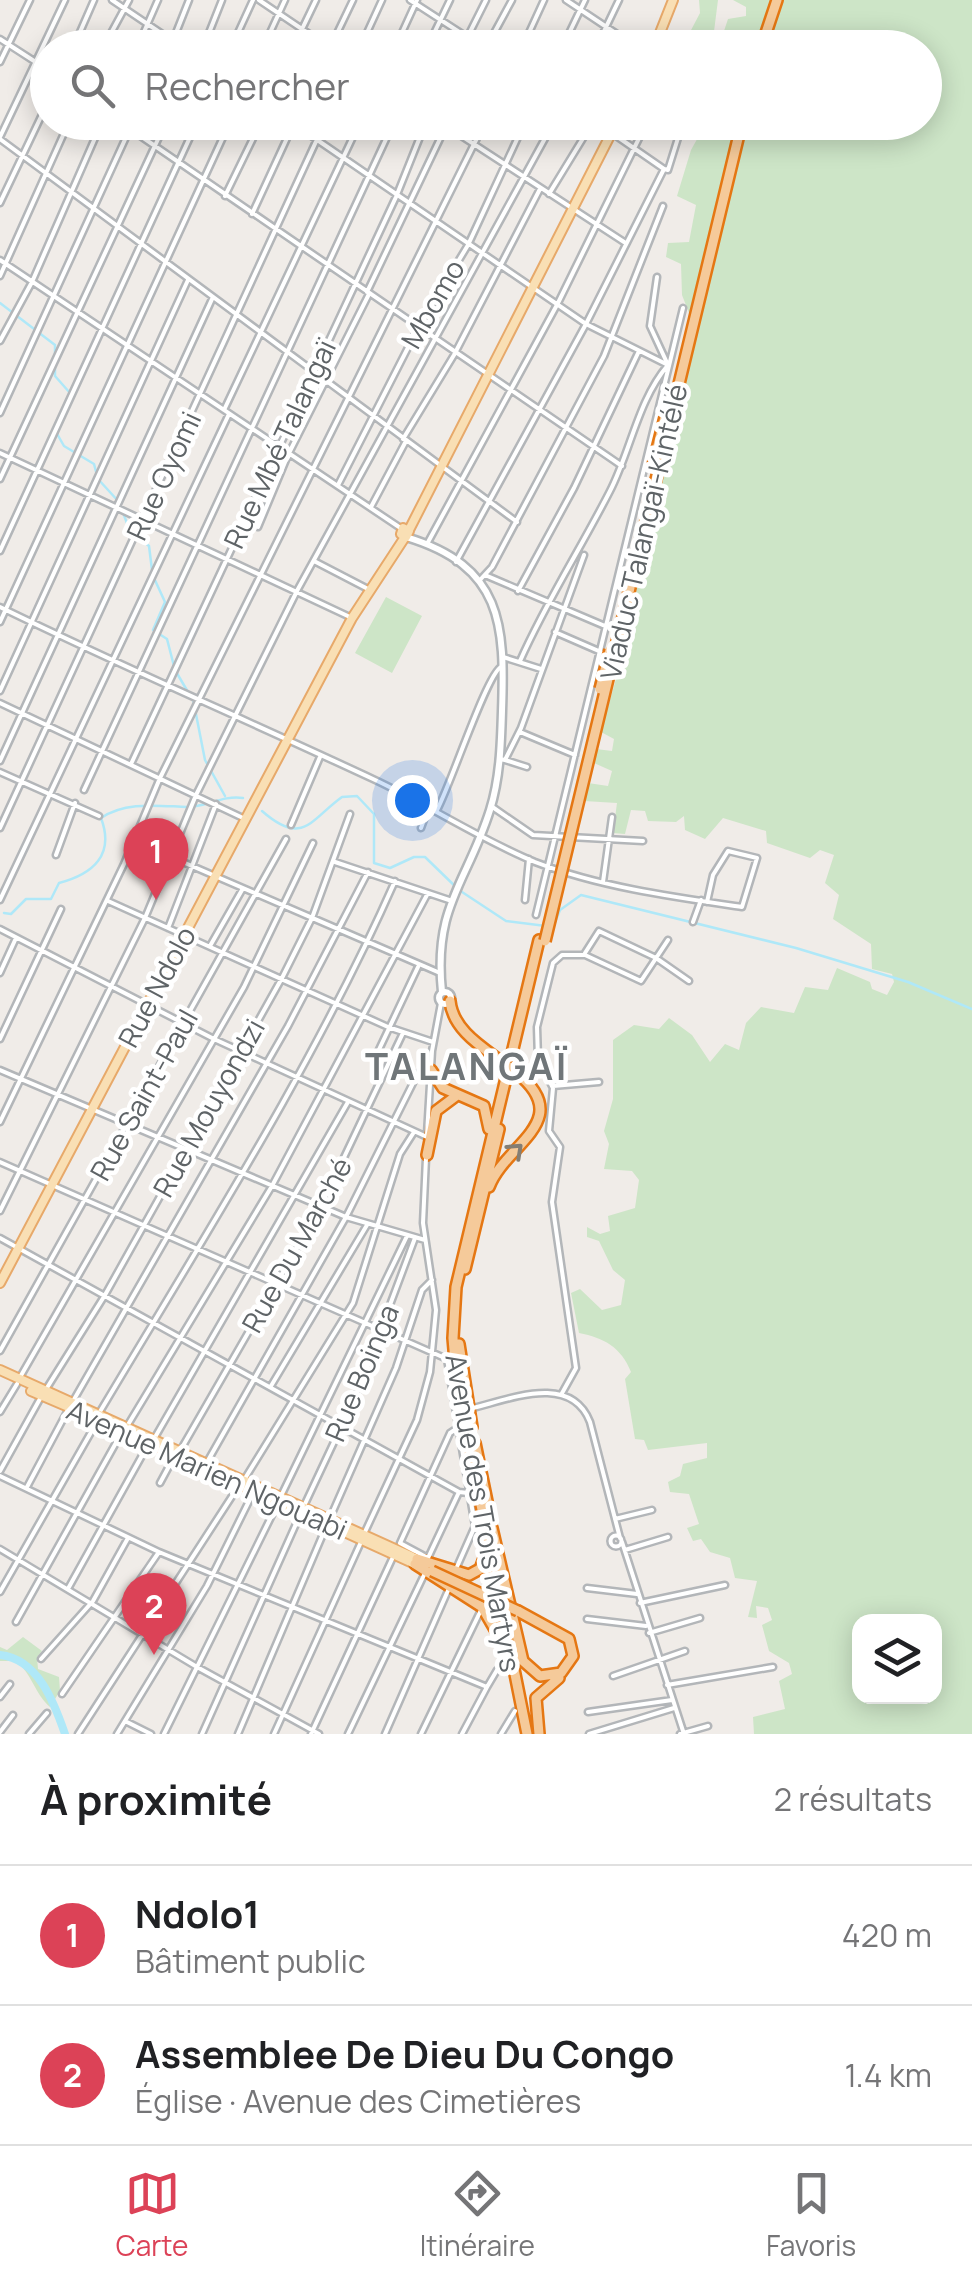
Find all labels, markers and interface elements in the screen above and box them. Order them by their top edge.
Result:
search box [30,30,942,140]
icon: search [65,58,120,113]
text: Rechercher [145,59,350,111]
street label: Mbomo [391,252,473,355]
street label: Rue Mbé Talangaï [214,332,345,554]
street label: Viaduc Talangaï-Kintélé [590,380,696,683]
street label: Rue Oyomi [117,405,209,546]
your location [387,775,438,826]
pin: 1 [124,818,188,900]
street label: Rue Ndolo [108,919,204,1054]
street label: Rue Saint-Paul [80,1002,206,1187]
street label: Rue Mouyondzi [143,1012,273,1203]
district label: TALANGAÏ [365,1039,569,1091]
one-way arrow [504,1144,522,1162]
street label: Rue Du Marché [232,1150,360,1339]
street label: Rue Boinga [315,1298,407,1447]
street label: Avenue des Trois Martyrs [437,1351,531,1675]
street label: Avenue Marien Ngouabi [61,1390,354,1548]
pin: 2 [122,1572,186,1655]
map controls [852,1614,942,1704]
button: layers [852,1614,942,1704]
text: À proximité [40,1770,272,1828]
text: 2 résultats [774,1777,932,1821]
text: Ndolo1 [135,1887,260,1939]
text: 1 [65,1913,80,1957]
text: 420 m [842,1913,932,1957]
text: Bâtiment public [135,1939,366,1983]
text: Assemblee De Dieu Du Congo [135,2027,674,2079]
text: 2 [63,2053,82,2097]
text: 1.4 km [844,2053,932,2097]
text: Église · Avenue des Cimetières [135,2079,581,2123]
tab: Carte [116,2166,188,2264]
tab: Itinéraire [420,2166,535,2264]
tab: Favoris [766,2166,856,2264]

